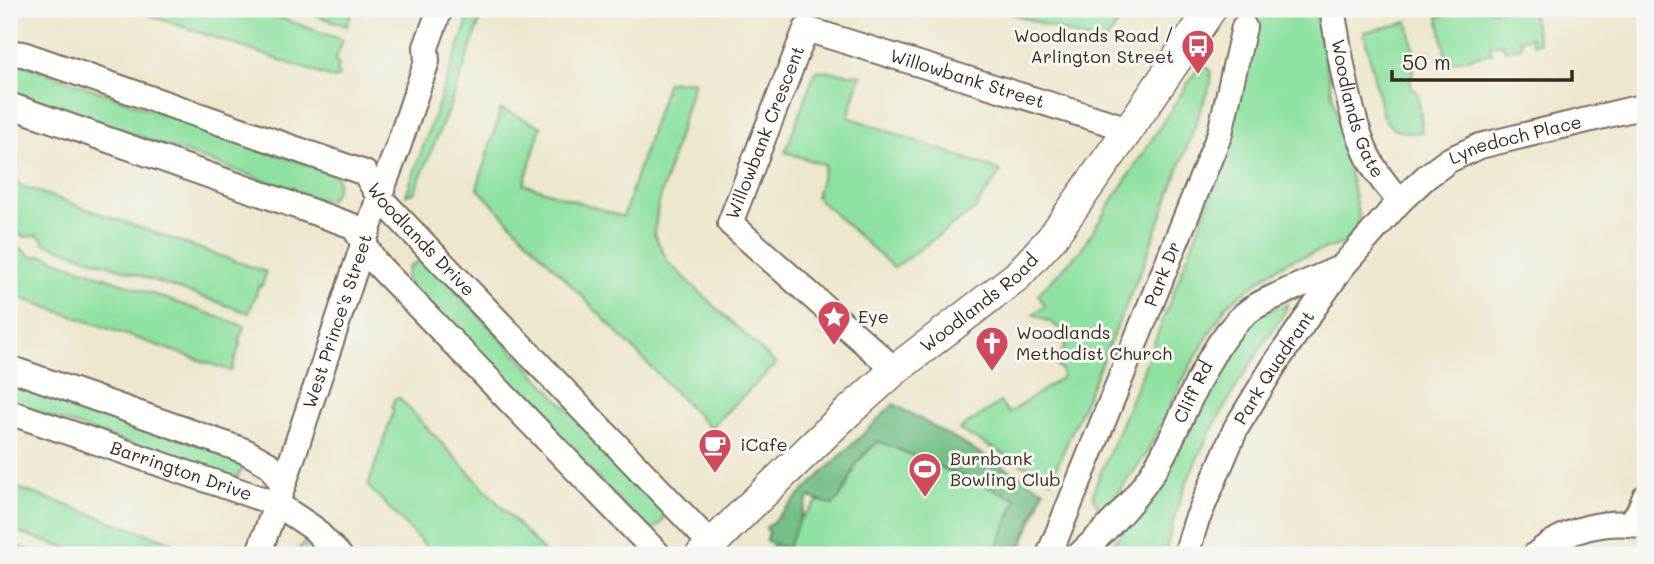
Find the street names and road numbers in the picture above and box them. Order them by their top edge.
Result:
street label: Woodlands Gate [1327,37,1390,182]
street label: Willowbank Crescent [720,42,809,223]
street label: Willowbank Street [887,43,1048,113]
street label: Lynedoch Place [1445,109,1584,170]
street label: Woodlands Drive [362,178,481,301]
street label: West Prince's Street [297,231,377,411]
street label: Park Dr [1138,238,1186,310]
street label: Woodlands Road [915,248,1043,357]
street label: Park Quadrant [1228,306,1319,429]
street label: Cliff Rd [1167,356,1218,426]
street label: Barrington Drive [107,435,256,506]

